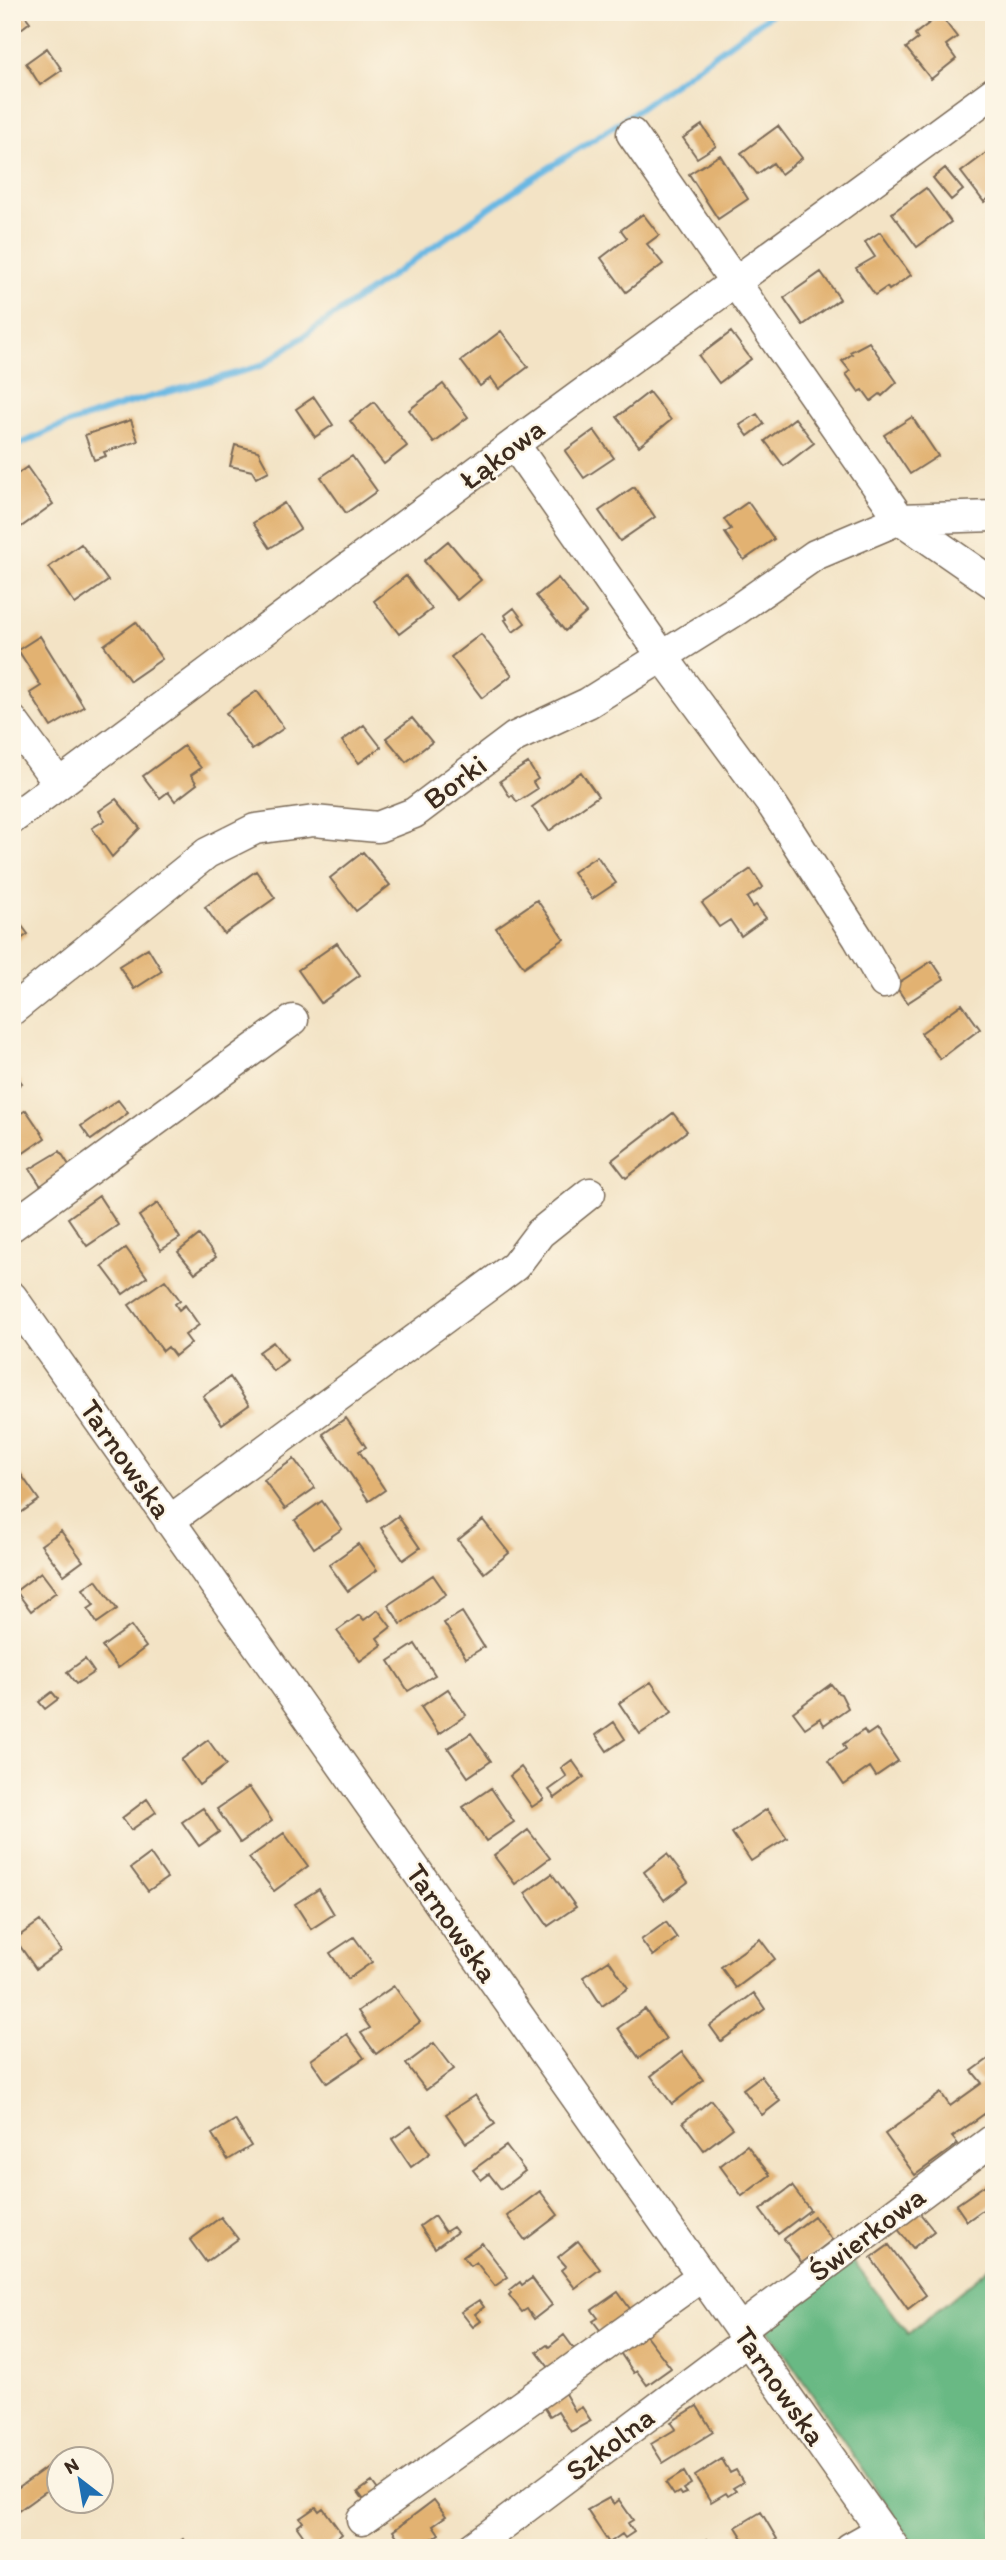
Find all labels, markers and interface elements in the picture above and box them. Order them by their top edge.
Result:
street label: Łąkowa [452,409,552,498]
street label: Borki [416,746,494,817]
street label: Tarnowska [72,1392,181,1526]
street label: Tarnowska [398,1856,507,1990]
street label: Świerkowa [801,2177,933,2290]
street label: Tarnowska [726,2319,835,2453]
street label: Szkolna [558,2398,662,2489]
north arrow [46,2444,116,2514]
text: N [60,2453,83,2479]

